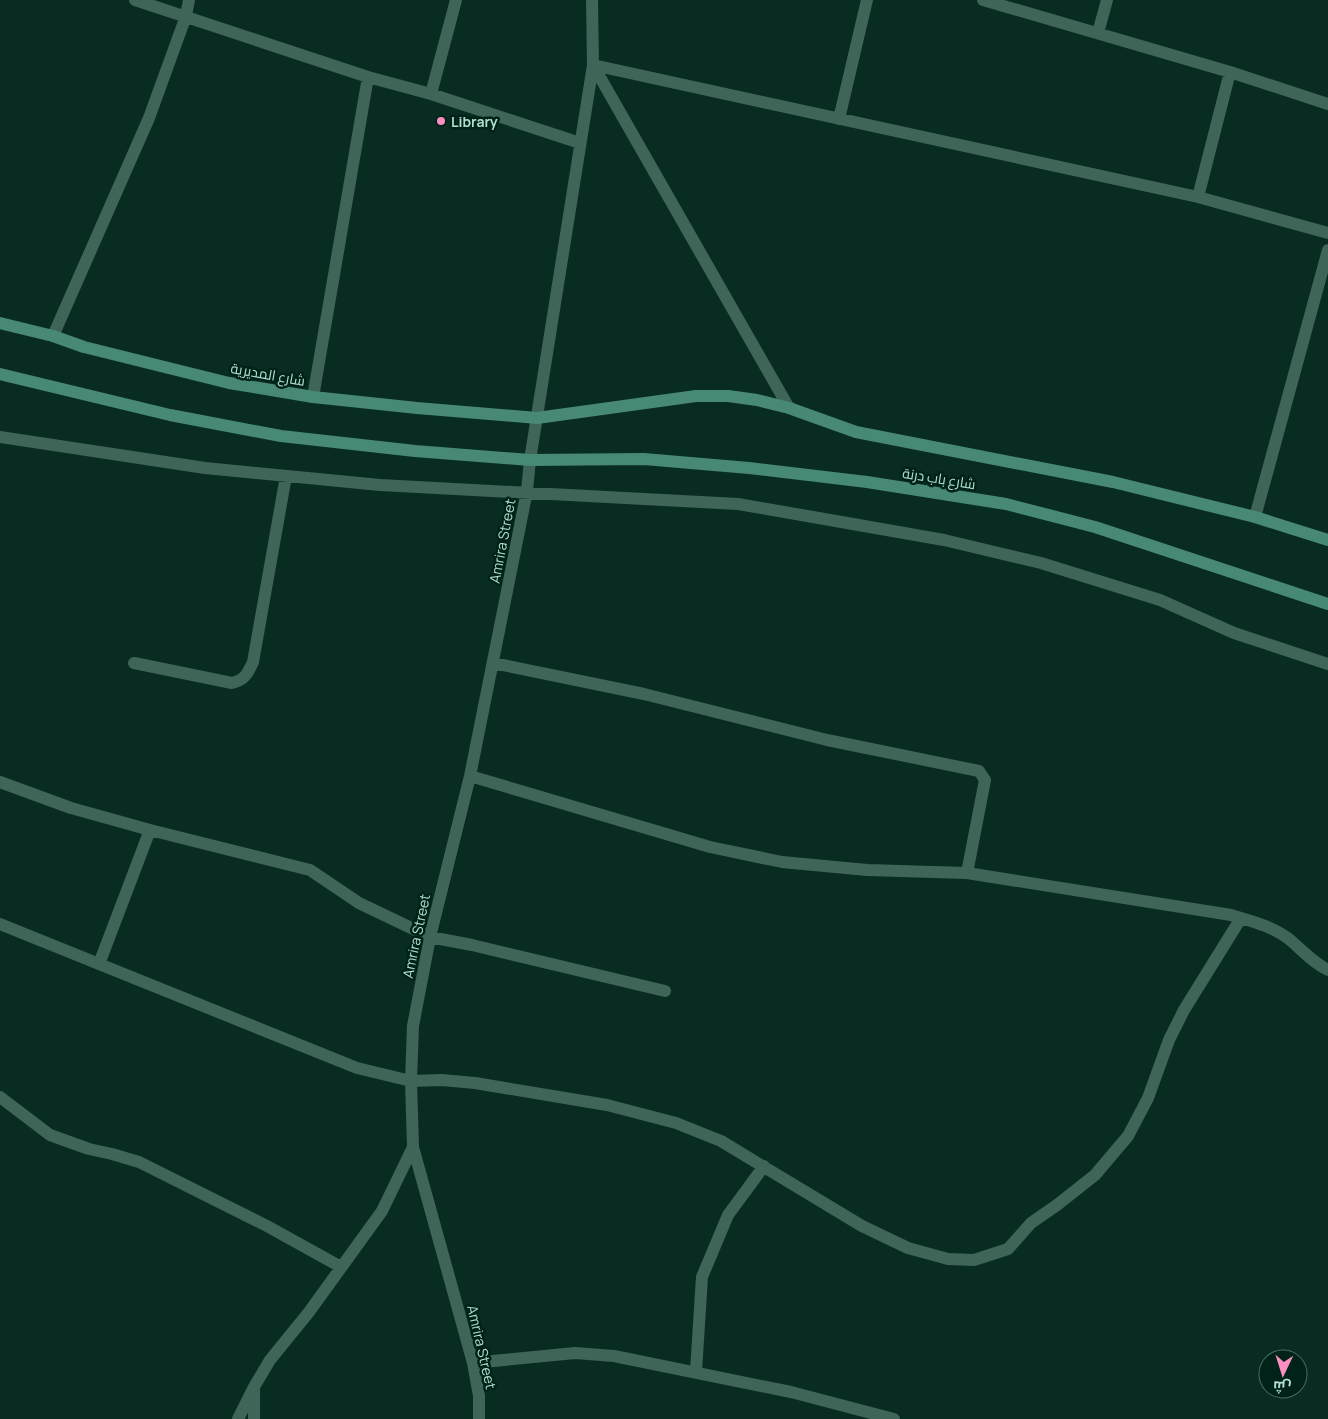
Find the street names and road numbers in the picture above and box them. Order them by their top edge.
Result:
street label: شارع المديرية [229,358,307,390]
street label: شارع باب درنة [901,463,977,493]
street label: Amrira Street [485,497,520,585]
street label: Amrira Street [398,892,434,980]
street label: Amrira Street [463,1303,501,1391]

